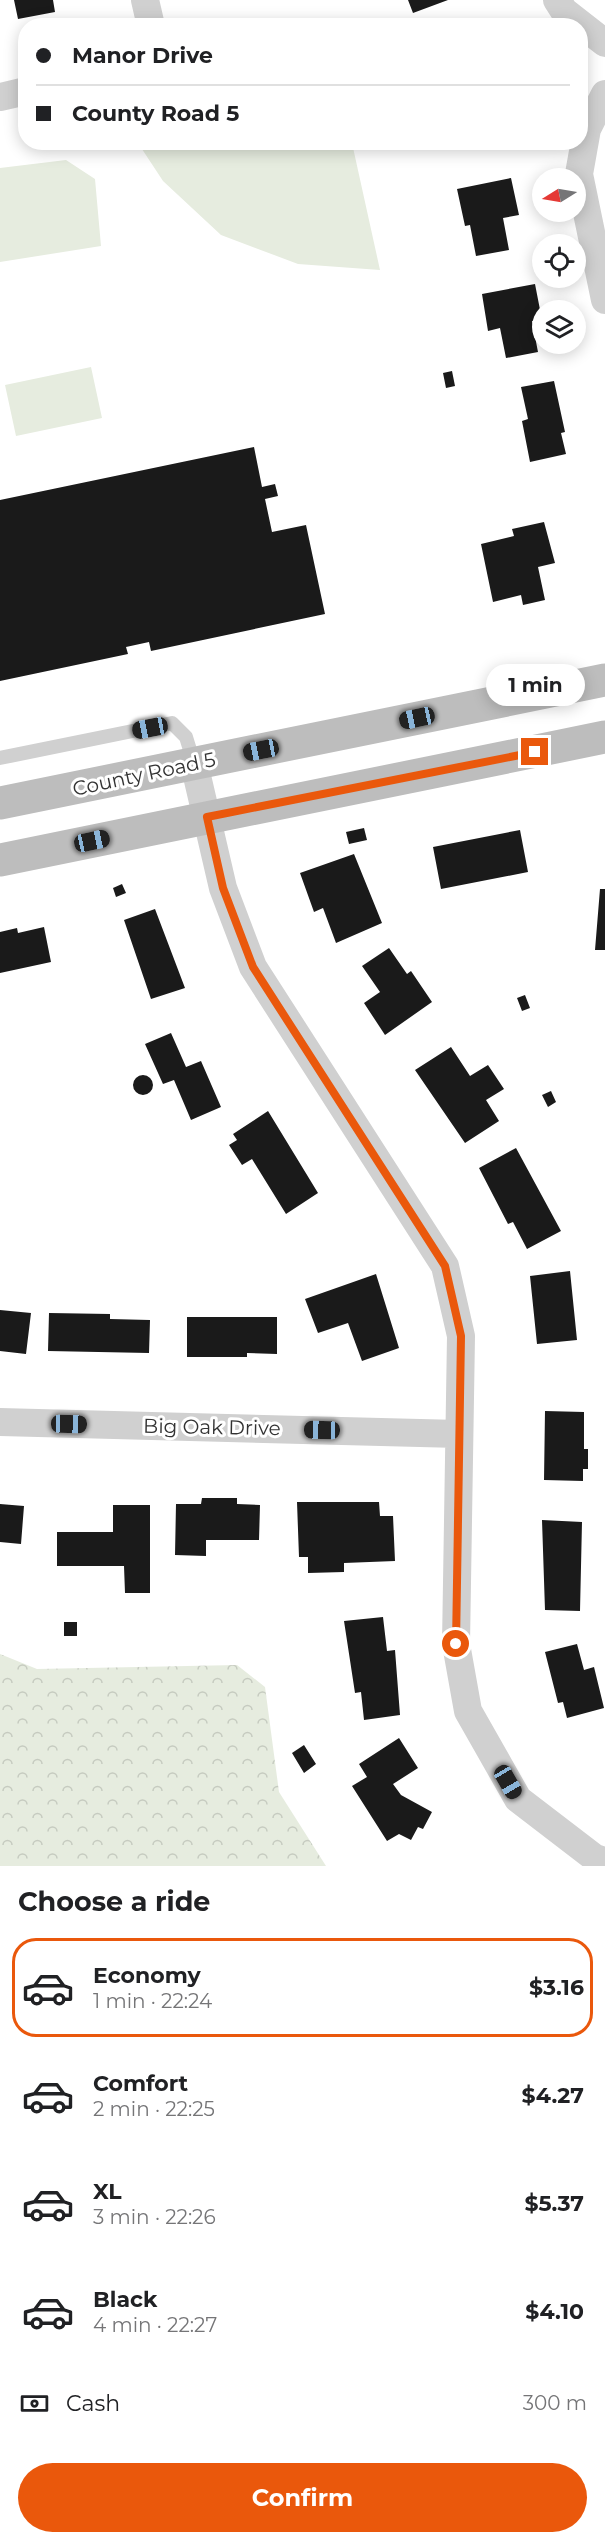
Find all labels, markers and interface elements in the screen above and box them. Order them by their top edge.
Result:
text: Manor Drive [72,42,213,69]
text: County Road 5 [72,100,239,127]
north arrow [532,168,586,222]
map controls [532,168,586,354]
button: locate [532,234,586,288]
button: layers [532,300,586,354]
callout: 1 min [486,665,584,707]
text: 1 min [508,673,563,697]
car [398,705,436,731]
car [131,716,169,740]
car [242,738,280,762]
route end [521,738,548,765]
street label: County Road 5 [70,747,218,801]
car [73,828,111,854]
street label: Big Oak Drive [143,1414,281,1440]
car [51,1415,87,1433]
car [304,1421,340,1439]
route start [442,1630,469,1657]
car [491,1762,525,1802]
text: Choose a ride [18,1885,210,1918]
icon: car [21,1961,75,2015]
text: Economy [93,1962,201,1989]
text: $3.16 [529,1974,584,2001]
text: 1 min · 22:24 [93,1989,212,2013]
icon: car [21,2069,75,2123]
text: Comfort [93,2070,188,2097]
text: $4.27 [522,2082,584,2109]
text: 2 min · 22:25 [93,2097,215,2121]
icon: car [21,2177,75,2231]
text: XL [93,2178,122,2205]
text: $5.37 [524,2190,584,2217]
text: 3 min · 22:26 [93,2205,216,2229]
icon: car [21,2285,75,2339]
text: Black [93,2286,157,2313]
text: $4.10 [525,2298,584,2325]
text: 4 min · 22:27 [93,2313,217,2337]
icon: cash [18,2387,51,2420]
text: Cash [66,2390,120,2417]
text: 300 m [523,2391,587,2415]
button: Confirm [18,2463,587,2532]

